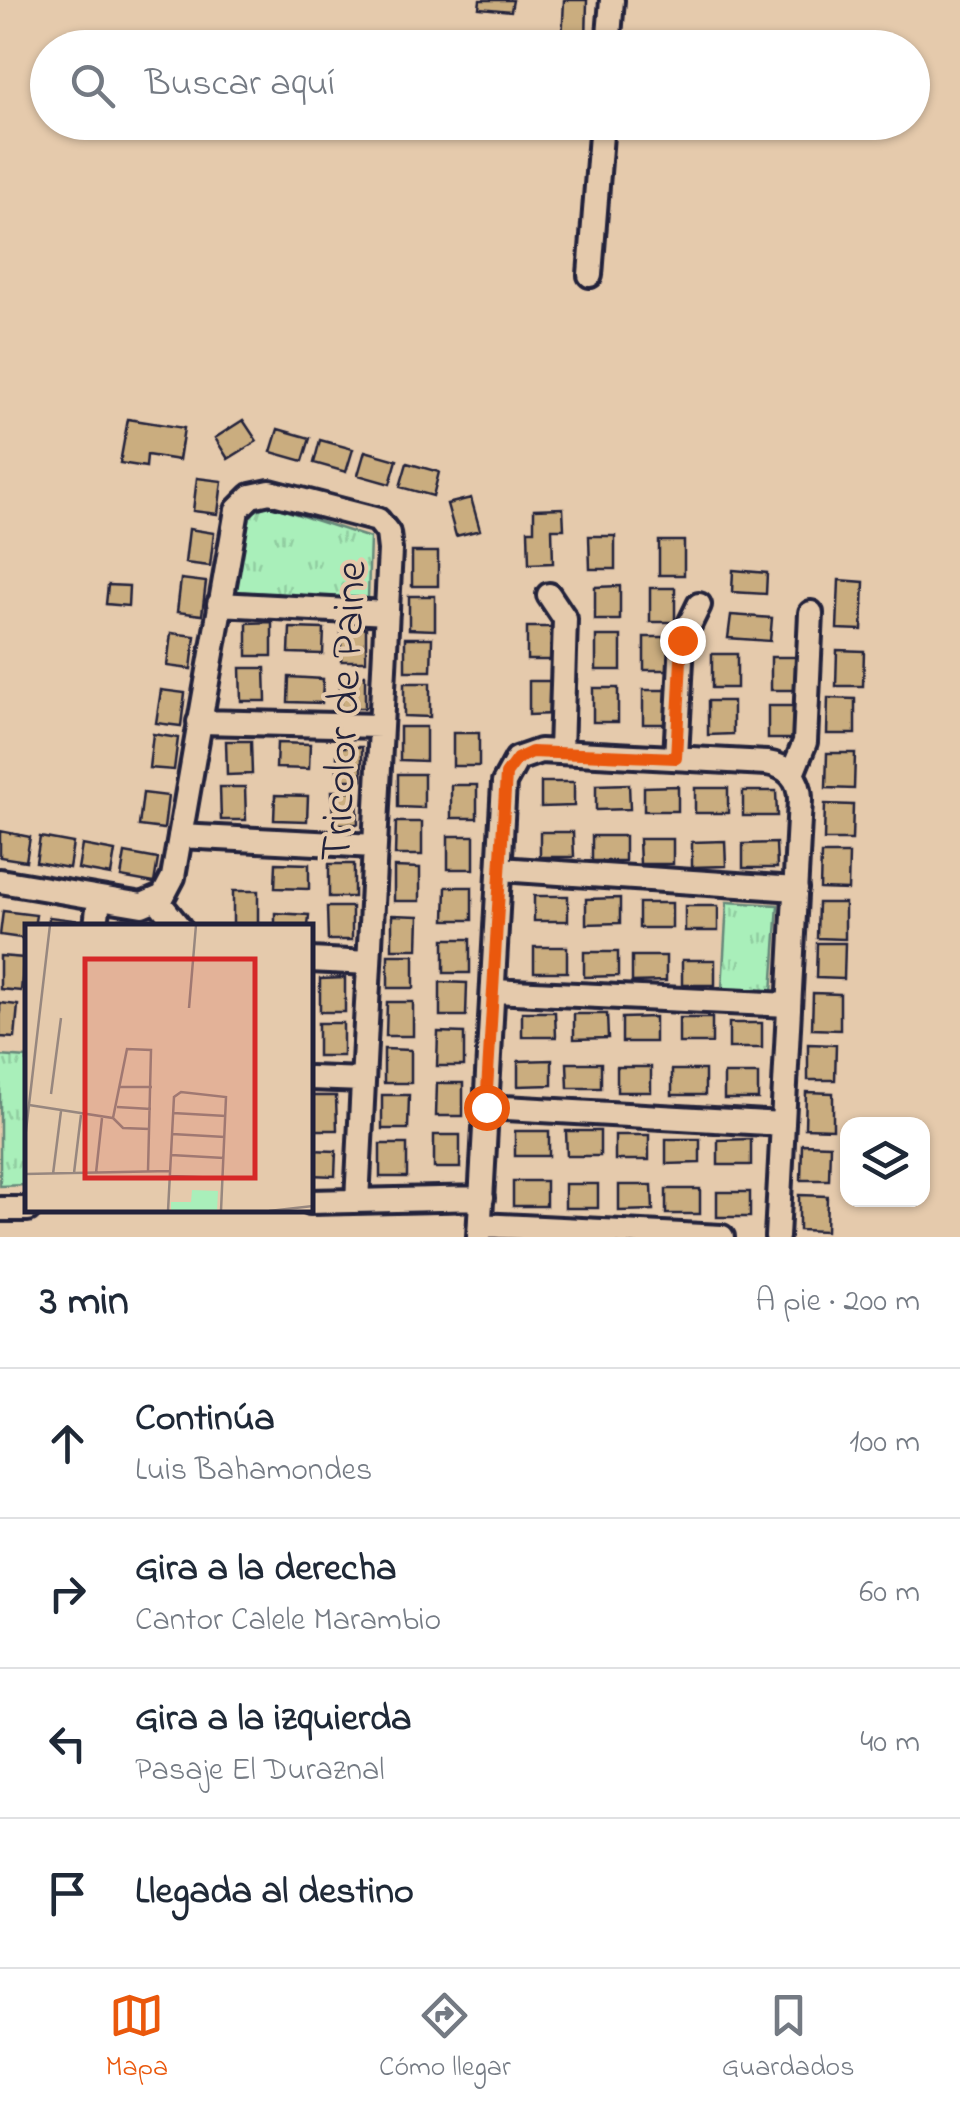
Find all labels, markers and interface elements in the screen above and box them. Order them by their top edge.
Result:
search box [30,30,930,140]
text: Buscar aquí [145,57,335,113]
icon: search [65,58,120,113]
street label: Tricolor de Paine [305,558,387,863]
route end [660,618,706,664]
inset map [25,924,312,1212]
route start [464,1085,510,1131]
map controls [840,1117,930,1207]
button: layers [840,1117,930,1207]
text: 3 min [40,1272,129,1333]
text: A pie · 200 m [756,1279,920,1326]
text: Continúa [135,1392,275,1448]
icon: ahead [40,1416,95,1471]
text: 100 m [849,1420,920,1467]
text: Luis Bahamondes [135,1448,372,1495]
text: Gira a la derecha [135,1542,397,1598]
icon: right [40,1566,95,1621]
text: 60 m [859,1570,920,1617]
text: Cantor Calele Marambio [135,1598,441,1645]
text: Gira a la izquierda [135,1692,412,1748]
icon: left [40,1716,95,1771]
text: 40 m [860,1720,920,1767]
text: Pasaje El Duraznal [135,1748,385,1795]
text: Llegada al destino [135,1865,414,1921]
icon: arrive [40,1866,95,1921]
tab: Mapa [106,1988,168,2089]
tab: Cómo llegar [379,1988,511,2089]
tab: Guardados [722,1988,854,2089]

